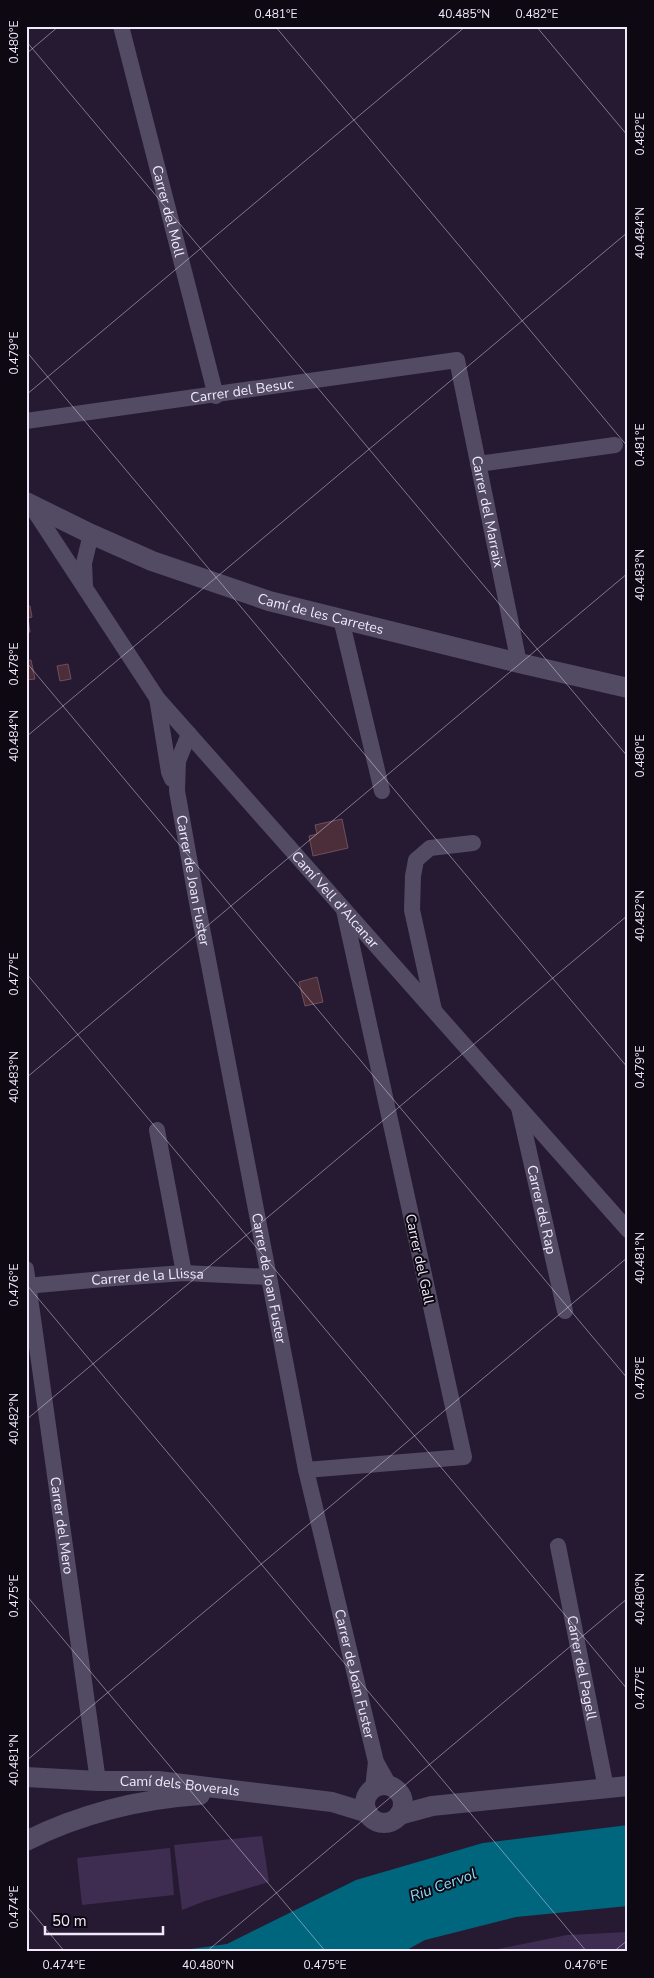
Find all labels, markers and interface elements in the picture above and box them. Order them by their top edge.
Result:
text: 0.481°E [255,6,297,22]
text: 40.485°N [438,6,490,22]
text: 0.482°E [516,6,558,22]
text: 0.480°E [6,21,22,63]
text: 0.482°E [632,113,648,155]
street label: Carrer del Moll [147,163,189,260]
text: 40.484°N [632,207,648,259]
text: 0.479°E [6,332,22,374]
street label: Carrer del Besuc [189,374,295,408]
text: 0.481°E [632,424,648,466]
street label: Carrer del Marraix [467,454,508,570]
text: 40.483°N [632,549,648,601]
street label: Camí de les Carretes [255,589,386,639]
text: 0.478°E [6,643,22,685]
text: 40.484°N [6,710,22,762]
text: 0.480°E [632,735,648,777]
street label: Carrer de Joan Fuster [171,814,214,947]
street label: Camí Vell d'Alcanar [287,847,383,952]
text: 40.482°N [632,890,648,942]
text: 0.477°E [6,953,22,995]
text: 0.479°E [632,1046,648,1088]
text: 40.483°N [6,1051,22,1103]
street label: Carrer del Rap [522,1163,561,1256]
street label: Carrer de Joan Fuster [247,1211,291,1345]
street label: Carrer del Gall [401,1212,439,1307]
text: 40.481°N [632,1232,648,1284]
text: 0.476°E [6,1264,22,1306]
street label: Carrer de la Llissa [90,1264,204,1290]
text: 0.478°E [632,1357,648,1399]
text: 40.482°N [6,1393,22,1445]
street label: Carrer del Mero [45,1476,78,1576]
text: 40.480°N [632,1573,648,1625]
text: 0.475°E [6,1575,22,1617]
street label: Carrer de Joan Fuster [330,1607,379,1741]
street label: Carrer del Pagell [562,1614,601,1722]
text: 0.477°E [632,1667,648,1709]
text: 40.481°N [6,1734,22,1786]
street label: Camí dels Boverals [120,1772,241,1801]
water label: Riu Cervol [407,1864,479,1906]
text: 0.474°E [6,1886,22,1928]
scale bar [45,1903,162,1935]
text: 50 m [52,1911,87,1931]
text: 0.474°E [43,1957,85,1973]
text: 40.480°N [182,1957,234,1973]
text: 0.475°E [304,1957,346,1973]
text: 0.476°E [565,1957,607,1973]

